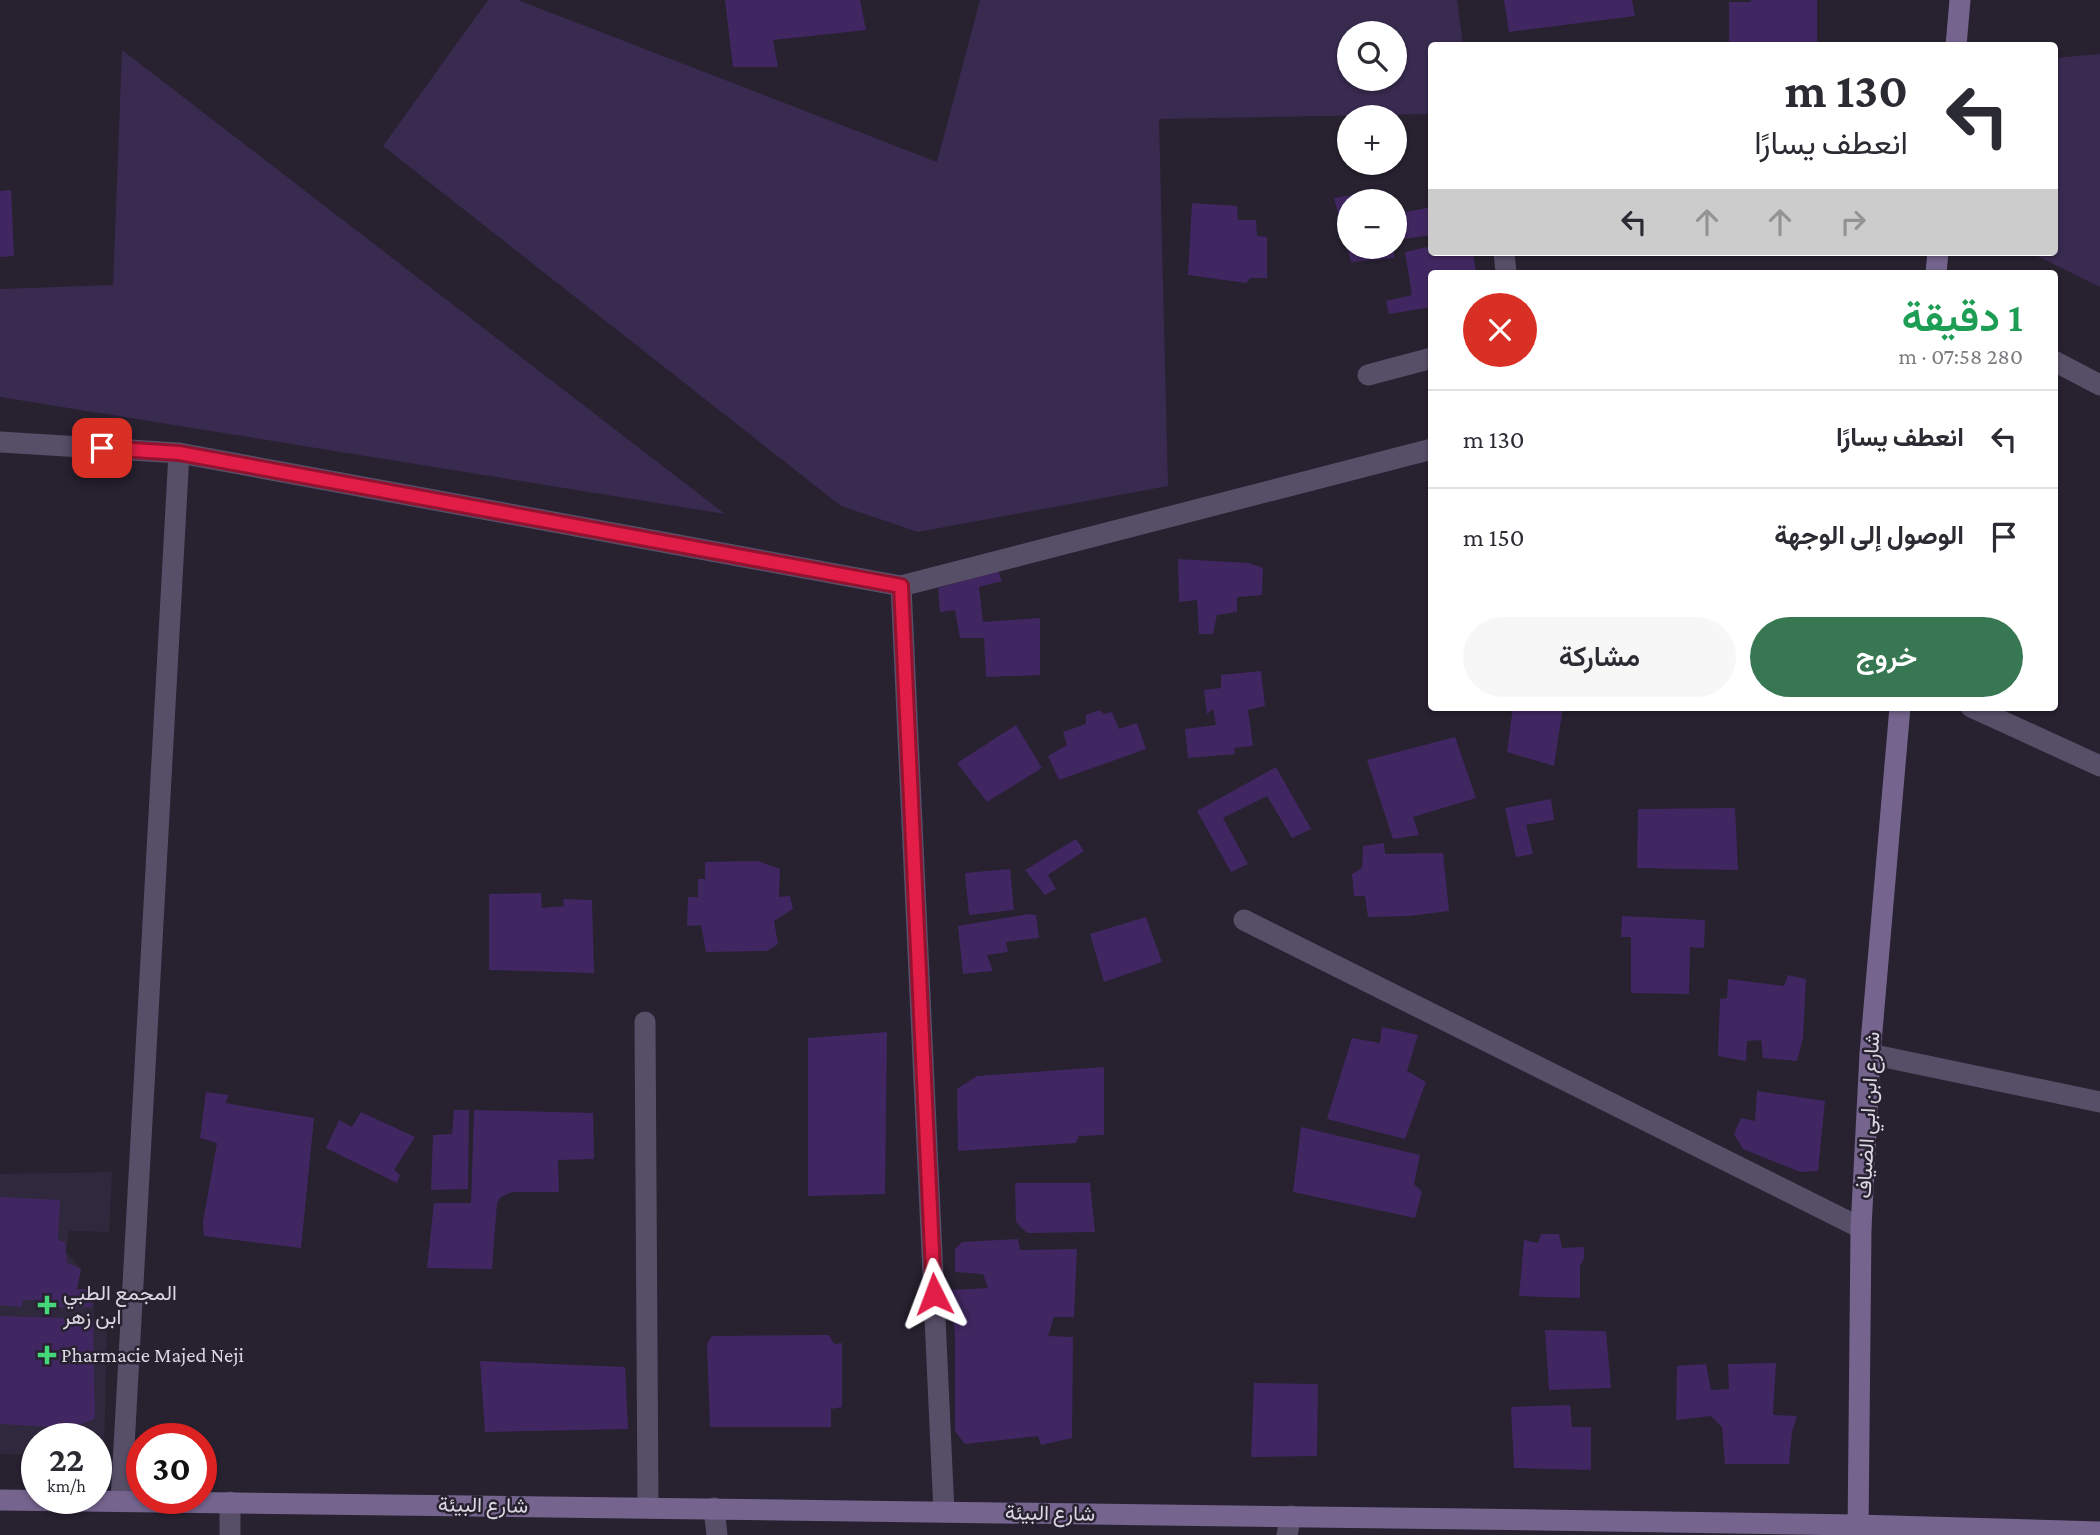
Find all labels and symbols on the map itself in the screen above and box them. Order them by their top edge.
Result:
pin [72,418,132,478]
street label: شارع ابن ابي الضياف [1852,1031,1889,1199]
position arrow [897,1257,971,1331]
place label: المجمع الطبي ابن زهر [62,1281,177,1330]
marker: المجمع الطبي ابن زهر [37,1295,57,1315]
place label: Pharmacie Majed Neji [61,1343,245,1367]
marker: Pharmacie Majed Neji [39,1347,55,1363]
speed limit sign: 30 [126,1423,217,1514]
street label: شارع البيئة [438,1492,528,1520]
street label: شارع البيئة [1005,1500,1095,1528]

